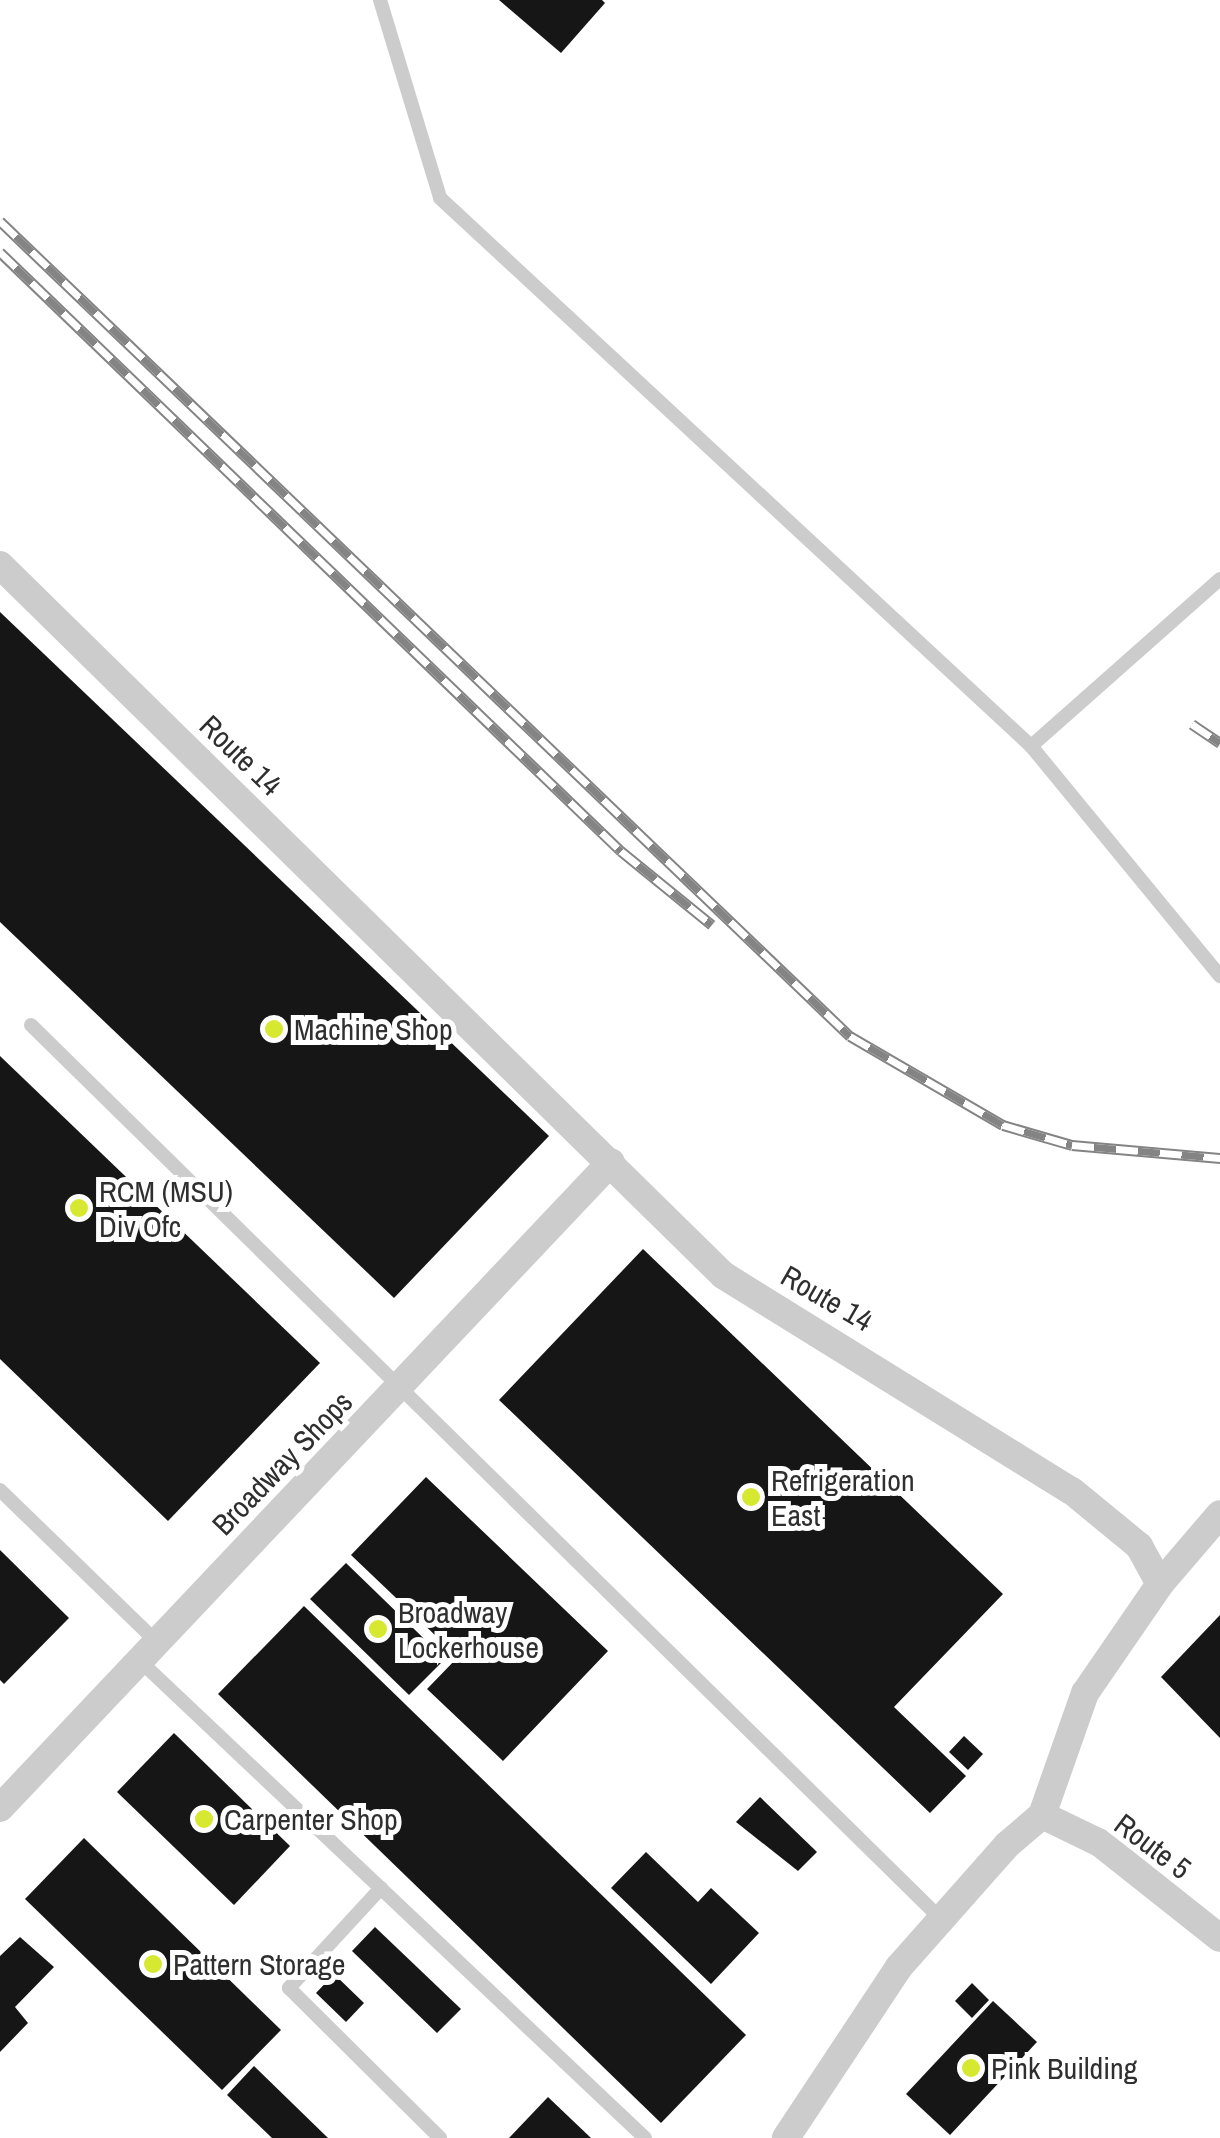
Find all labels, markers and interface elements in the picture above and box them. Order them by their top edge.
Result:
street label: Route 14 [193,707,289,803]
place label: Machine Shop [294,1011,453,1047]
marker: Machine Shop [263,1018,285,1040]
place label: RCM (MSU) Div Ofc [99,1173,233,1244]
marker: RCM (MSU) Div Ofc [68,1197,90,1219]
street label: Route 14 [775,1257,879,1339]
street label: Broadway Shops [204,1384,360,1542]
place label: Refrigeration East [771,1462,915,1532]
marker: Refrigeration East [740,1486,762,1508]
place label: Broadway Lockerhouse [398,1594,539,1664]
marker: Broadway Lockerhouse [367,1618,389,1640]
place label: Carpenter Shop [224,1801,398,1837]
street label: Route 5 [1108,1806,1198,1886]
marker: Carpenter Shop [193,1808,215,1830]
place label: Pattern Storage [173,1946,345,1982]
marker: Pattern Storage [142,1953,164,1975]
place label: Pink Building [991,2050,1137,2086]
marker: Pink Building [960,2057,982,2079]

